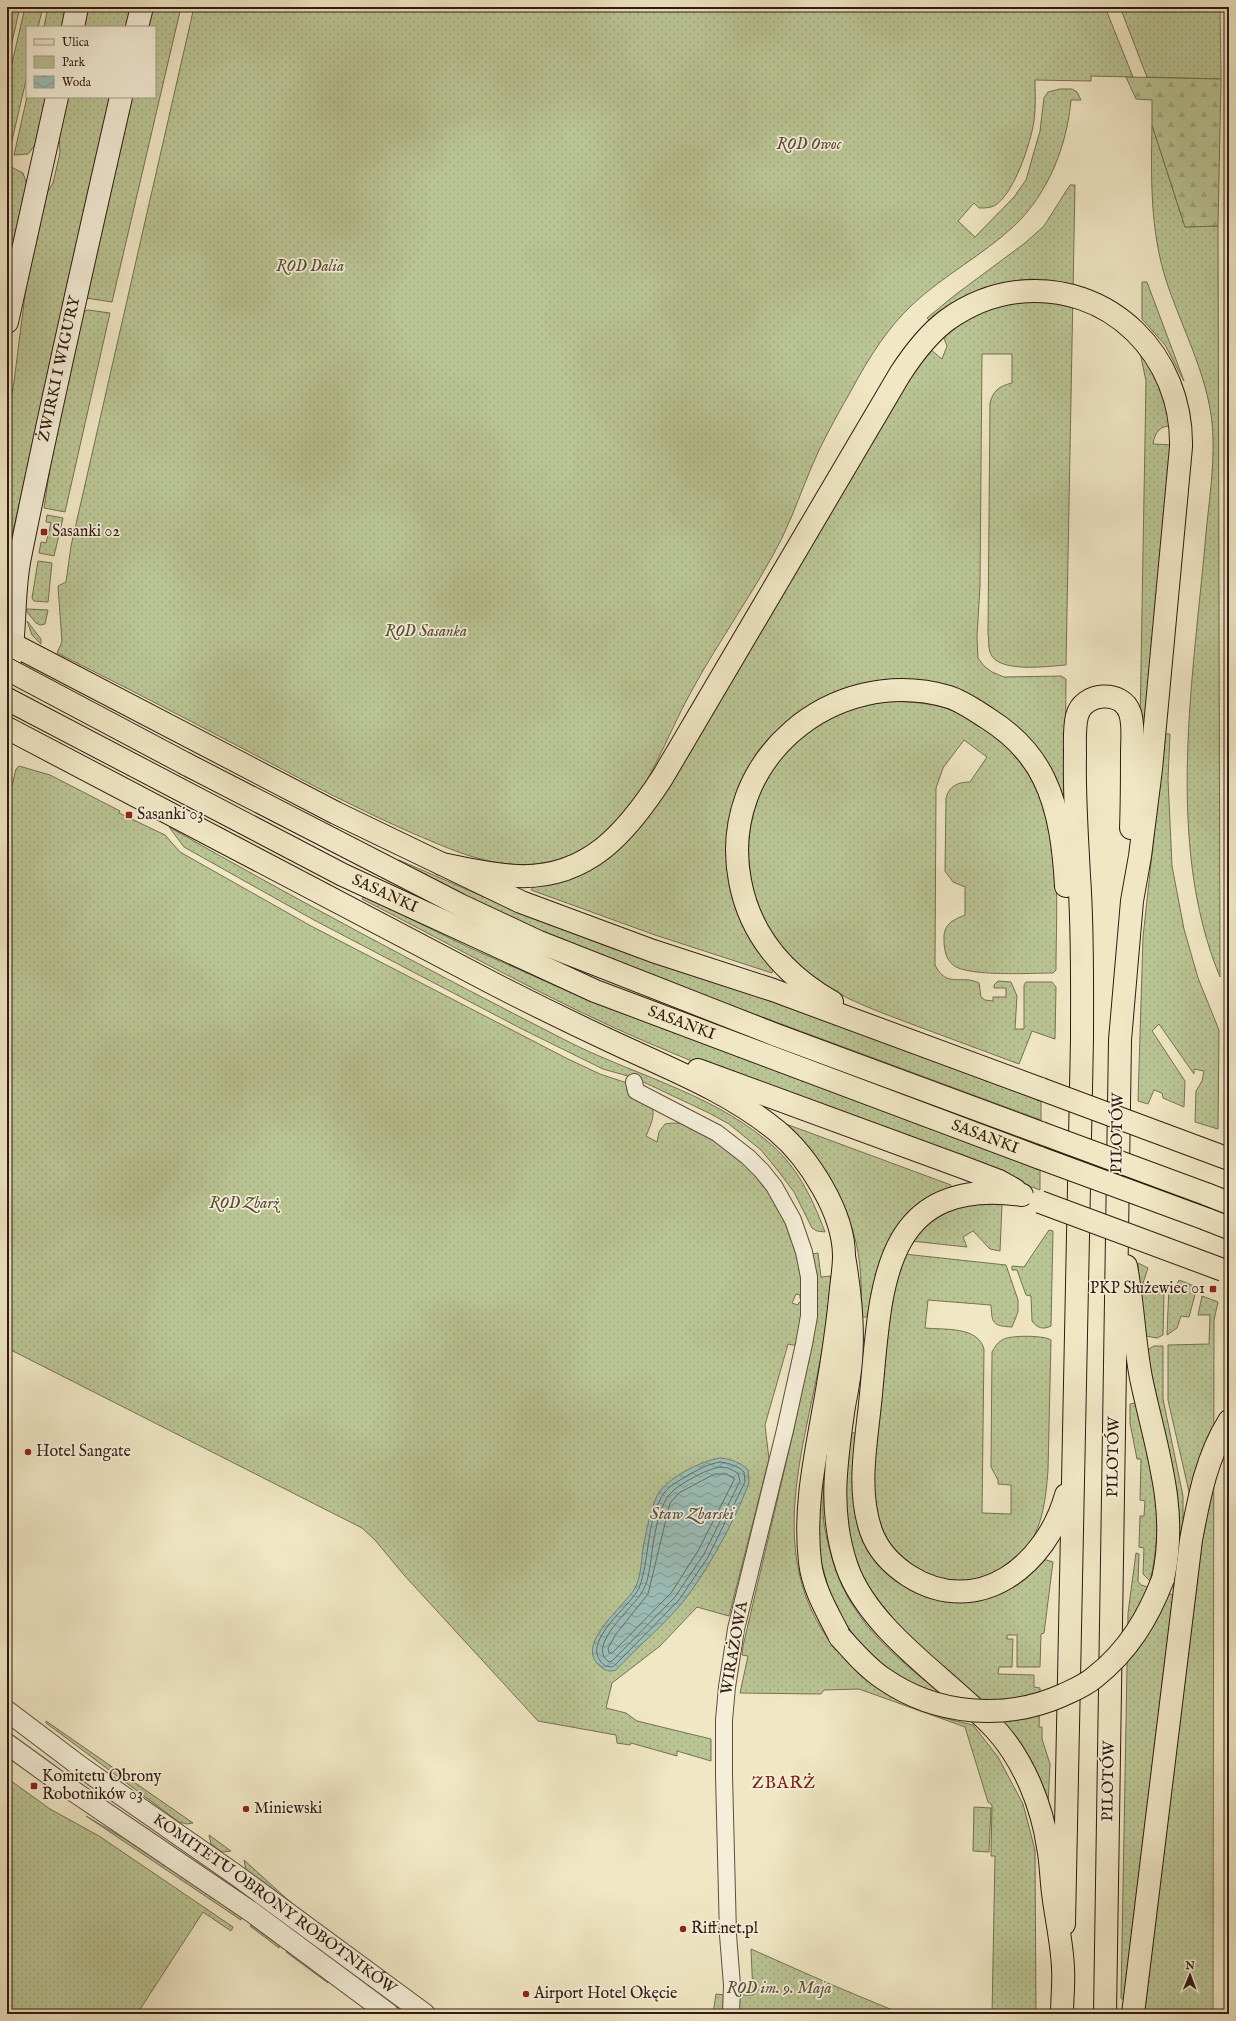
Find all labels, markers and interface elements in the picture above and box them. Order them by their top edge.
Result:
legend [26,26,156,98]
text: Ulica [62,35,90,50]
text: Park [62,55,85,70]
text: Woda [62,75,92,90]
park label: ROD Owoc [777,135,843,155]
park label: ROD Dalia [276,257,344,277]
street label: ŻWIRKI I WIGURY [32,293,86,444]
place label: Sasanki 02 [52,522,120,542]
marker: Sasanki 02 [39,527,49,537]
park label: ROD Sasanka [385,622,467,642]
place label: Sasanki 03 [137,805,203,825]
marker: Sasanki 03 [124,810,134,820]
street label: SASANKI [348,870,421,918]
street label: SASANKI [645,1002,718,1045]
street label: PILOTÓW [1105,1092,1129,1174]
street label: SASANKI [948,1116,1021,1159]
park label: ROD Zbarż [209,1194,281,1214]
place label: PKP Służewiec 01 [1090,1279,1205,1299]
marker: PKP Służewiec 01 [1208,1284,1218,1294]
street label: PILOTÓW [1101,1416,1125,1498]
place label: Hotel Sangate [36,1442,131,1462]
marker: Hotel Sangate [23,1447,33,1457]
water label: Staw Zbarski [650,1504,735,1525]
street label: WIRAŻOWA [715,1598,753,1696]
street label: PILOTÓW [1096,1740,1120,1822]
place label: Komitetu Obrony Robotników 03 [42,1767,161,1805]
district label: ZBARŻ [752,1772,816,1794]
marker: Komitetu Obrony Robotników 03 [29,1781,39,1791]
place label: Miniewski [254,1799,322,1819]
marker: Miniewski [241,1804,251,1814]
street label: KOMITETU OBRONY ROBOTNIKÓW [149,1810,400,2000]
place label: Riff.net.pl [691,1919,759,1939]
marker: Riff.net.pl [678,1924,688,1934]
north arrow [1170,1955,1210,1995]
text: N [1184,1959,1196,1973]
park label: ROD im. 9. Maja [726,1979,832,1999]
place label: Airport Hotel Okęcie [533,1984,677,2004]
marker: Airport Hotel Okęcie [521,1989,531,1999]

